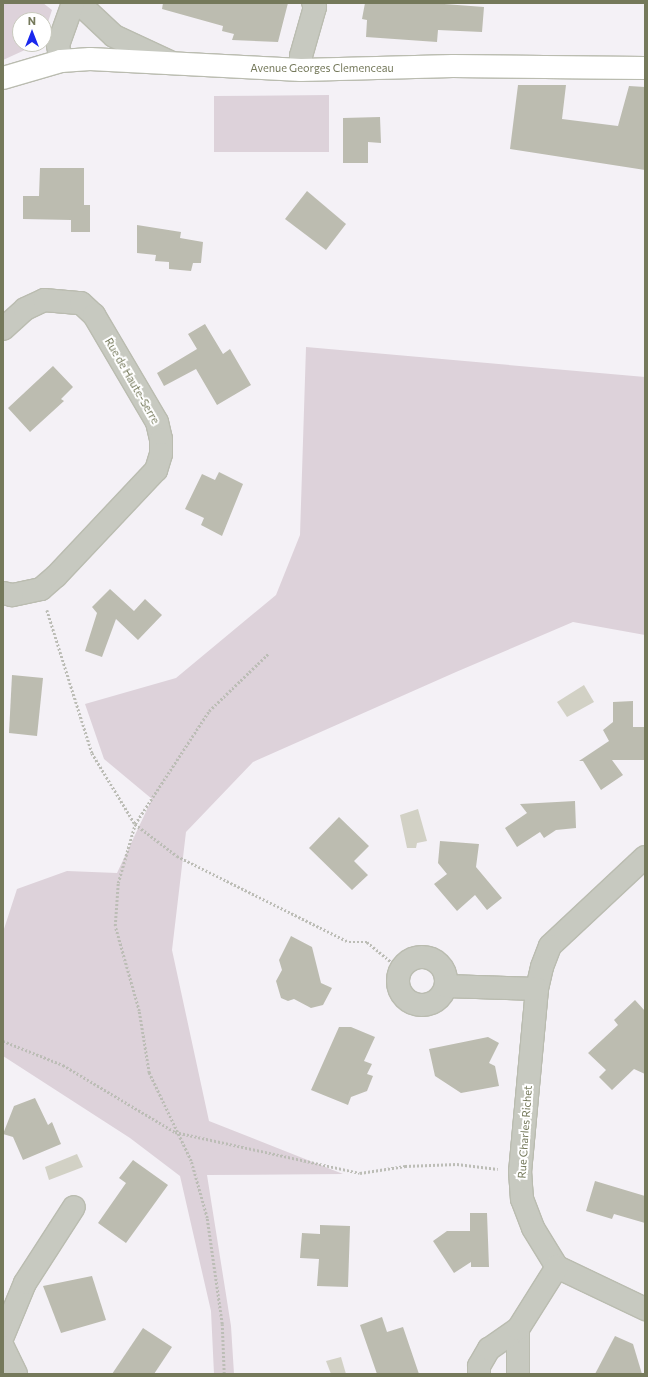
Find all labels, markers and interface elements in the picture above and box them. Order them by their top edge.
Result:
north arrow [12,12,52,52]
text: N [28,14,36,27]
street label: Avenue Georges Clemenceau [250,61,394,75]
street label: Rue de Haute-Serre [102,336,162,426]
street label: Rue Charles Richet [515,1085,535,1179]

